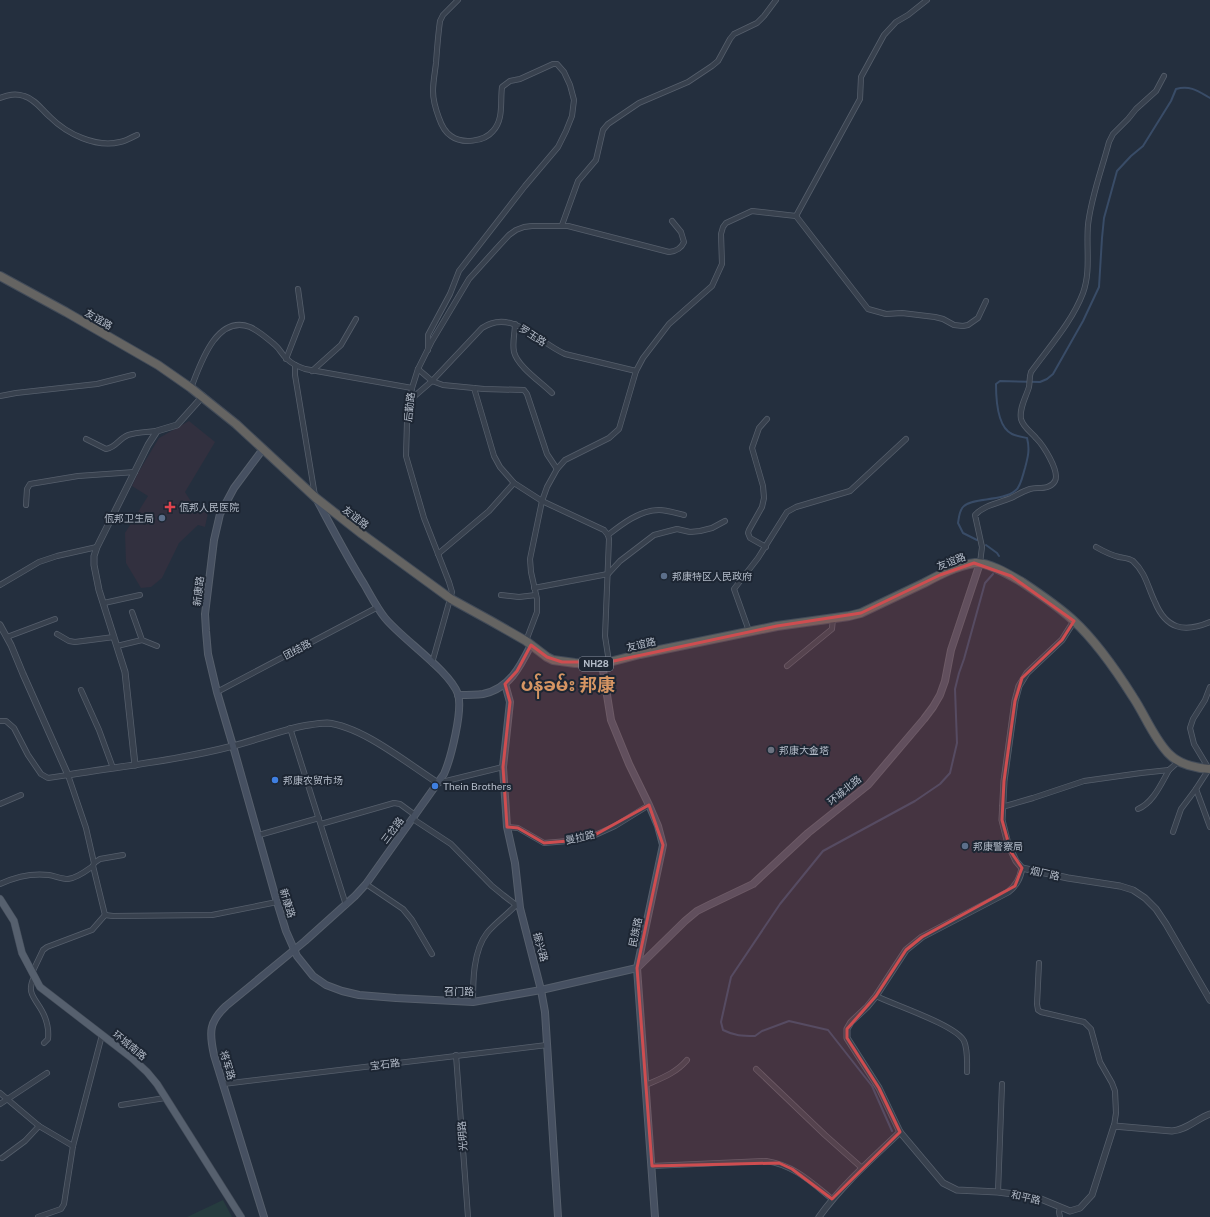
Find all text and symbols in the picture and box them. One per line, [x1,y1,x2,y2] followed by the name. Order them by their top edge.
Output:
[83,306,115,332] street label: 友谊路
[517,322,549,348] street label: 罗玉路
[401,391,417,423] street label: 后勤路
[164,501,176,513] marker: 佤邦人民医院
[179,501,239,513] place label: 佤邦人民医院
[340,503,372,531] street label: 友谊路
[104,512,154,524] place label: 佤邦卫生局
[157,513,167,523] marker: 佤邦卫生局
[935,550,967,572] street label: 友谊路
[672,570,752,582] place label: 邦康特区人民政府
[659,571,669,581] marker: 邦康特区人民政府
[190,575,206,607] street label: 新康路
[625,635,657,653] street label: 友谊路
[281,637,313,661] street label: 团结路
[579,657,613,671] road number: NH28
[521,673,615,699] district label: ပန်ခမ်း 邦康
[779,744,829,756] place label: 邦康大金塔
[766,745,776,755] marker: 邦康大金塔
[825,773,863,807] street label: 环城北路
[283,774,343,786] place label: 邦康农贸市场
[270,775,280,785] marker: 邦康农贸市场
[443,780,511,792] place label: Thein Brothers
[430,781,440,791] marker: Thein Brothers
[378,814,406,846] street label: 三岔路
[564,828,596,846] street label: 曼拉路
[973,840,1023,852] place label: 邦康警察局
[960,841,970,851] marker: 邦康警察局
[1029,864,1061,882] street label: 烟厂路
[278,887,298,919] street label: 新康路
[626,916,644,948] street label: 民族路
[531,931,551,963] street label: 振兴路
[444,985,474,997] street label: 召门路
[111,1028,149,1062] street label: 环城南路
[218,1049,238,1081] street label: 将军路
[369,1056,401,1072] street label: 宝石路
[455,1121,469,1151] street label: 光明路
[1010,1188,1042,1206] street label: 和平路

